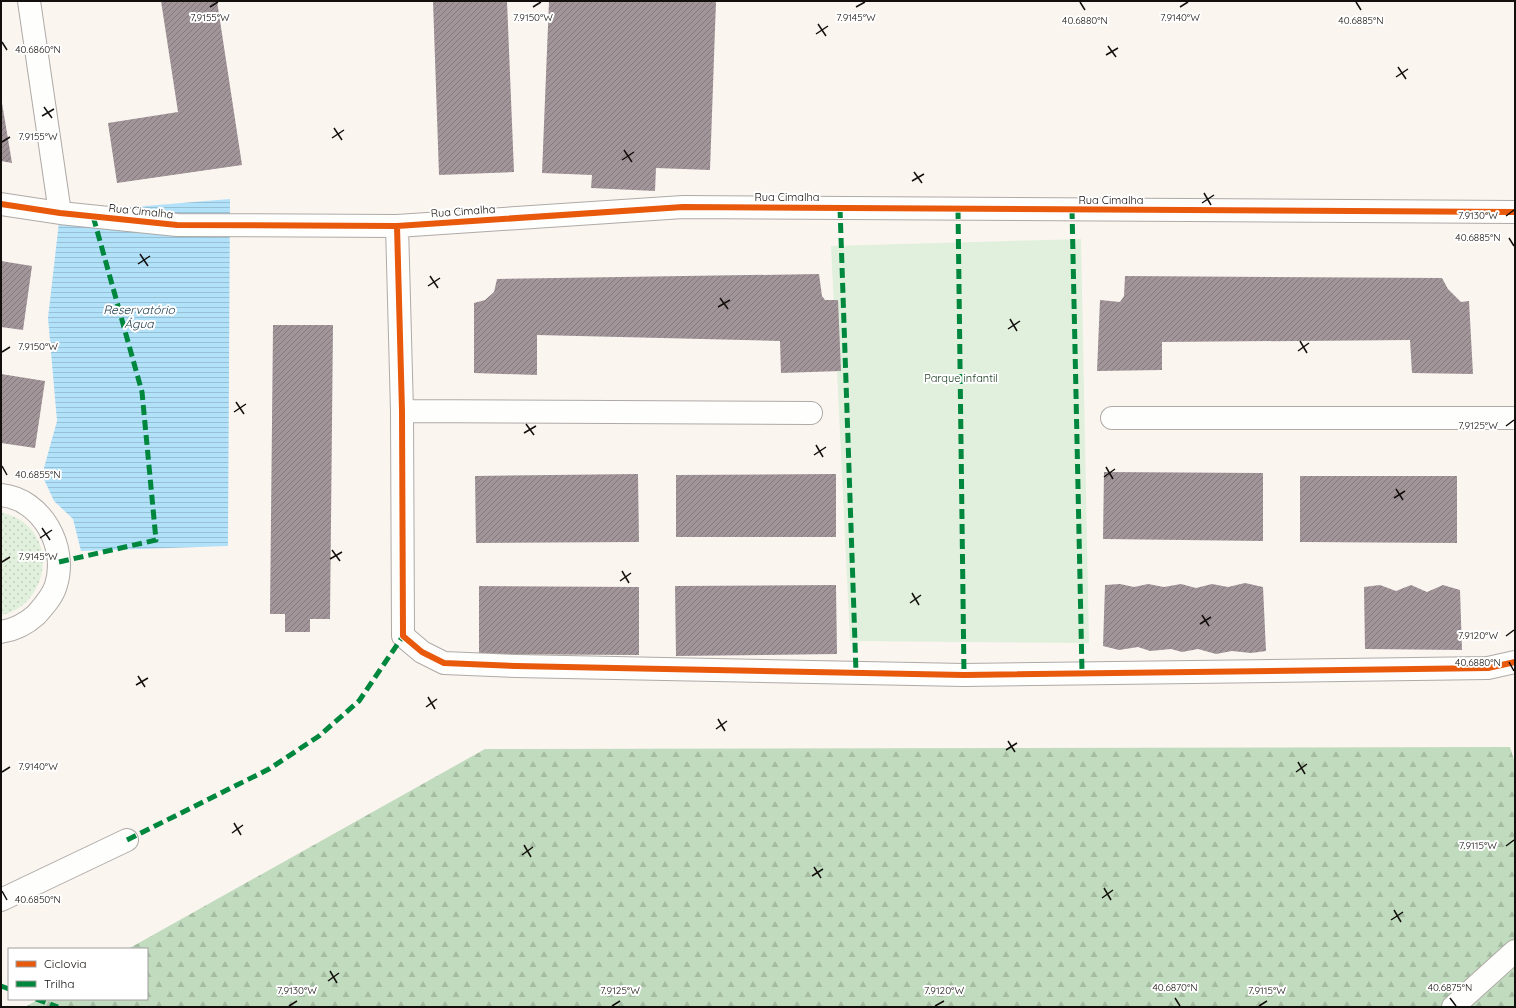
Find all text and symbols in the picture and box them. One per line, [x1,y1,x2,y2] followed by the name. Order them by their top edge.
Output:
[190,11,230,24] text: 7.9155°W
[513,11,553,24] text: 7.9150°W
[836,11,876,24] text: 7.9145°W
[1160,11,1200,24] text: 7.9140°W
[1062,14,1108,27] text: 40.6880°N
[1338,14,1384,27] text: 40.6885°N
[15,43,61,56] text: 40.6860°N
[18,130,58,143] text: 7.9155°W
[755,190,819,204] street label: Rua Cimalha
[1079,193,1143,207] street label: Rua Cimalha
[108,201,174,221] street label: Rua Cimalha
[430,202,496,220] street label: Rua Cimalha
[1458,209,1498,222] text: 7.9130°W
[1455,231,1501,244] text: 40.6885°N
[103,302,176,331] water label: Reservatório Água
[18,340,58,353] text: 7.9150°W
[924,371,998,385] park label: Parque infantil
[1458,419,1498,432] text: 7.9125°W
[15,468,61,481] text: 40.6855°N
[18,550,58,563] text: 7.9145°W
[1458,629,1498,642] text: 7.9120°W
[1455,656,1501,669] text: 40.6880°N
[18,760,58,773] text: 7.9140°W
[1459,839,1497,852] text: 7.9115°W
[15,893,61,906] text: 40.6850°N
[8,948,148,1000] legend
[44,956,87,971] text: Ciclovia
[44,976,75,991] text: Trilha
[1152,981,1198,994] text: 40.6870°N
[1428,981,1472,994] text: 40.6875°N
[277,984,317,997] text: 7.9130°W
[600,984,640,997] text: 7.9125°W
[924,984,964,997] text: 7.9120°W
[1248,984,1286,997] text: 7.9115°W

